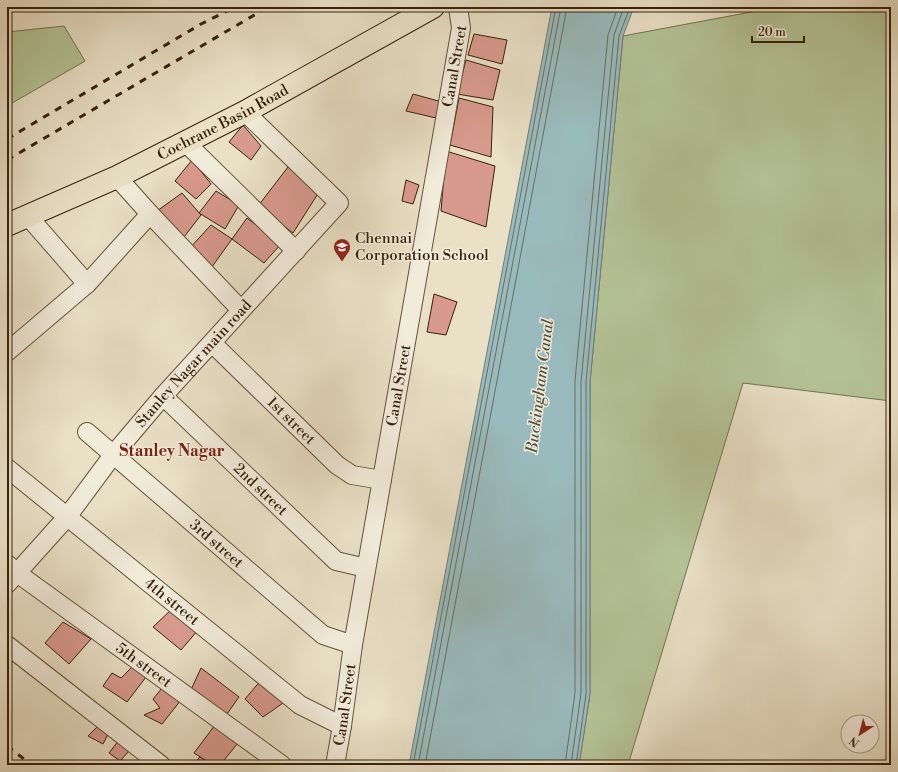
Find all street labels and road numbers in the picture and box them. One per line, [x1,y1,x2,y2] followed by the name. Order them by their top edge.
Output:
[438,23,471,109] street label: Canal Street
[154,80,292,165] street label: Cochrane Basin Road
[132,296,256,432] street label: Stanley Nagar main road
[382,342,416,428] street label: Canal Street
[263,393,320,449] street label: 1st street
[229,459,292,520] street label: 2nd street
[185,515,248,573] street label: 3rd street
[140,574,203,630] street label: 4th street
[112,639,176,692] street label: 5th street
[330,662,360,747] street label: Canal Street

